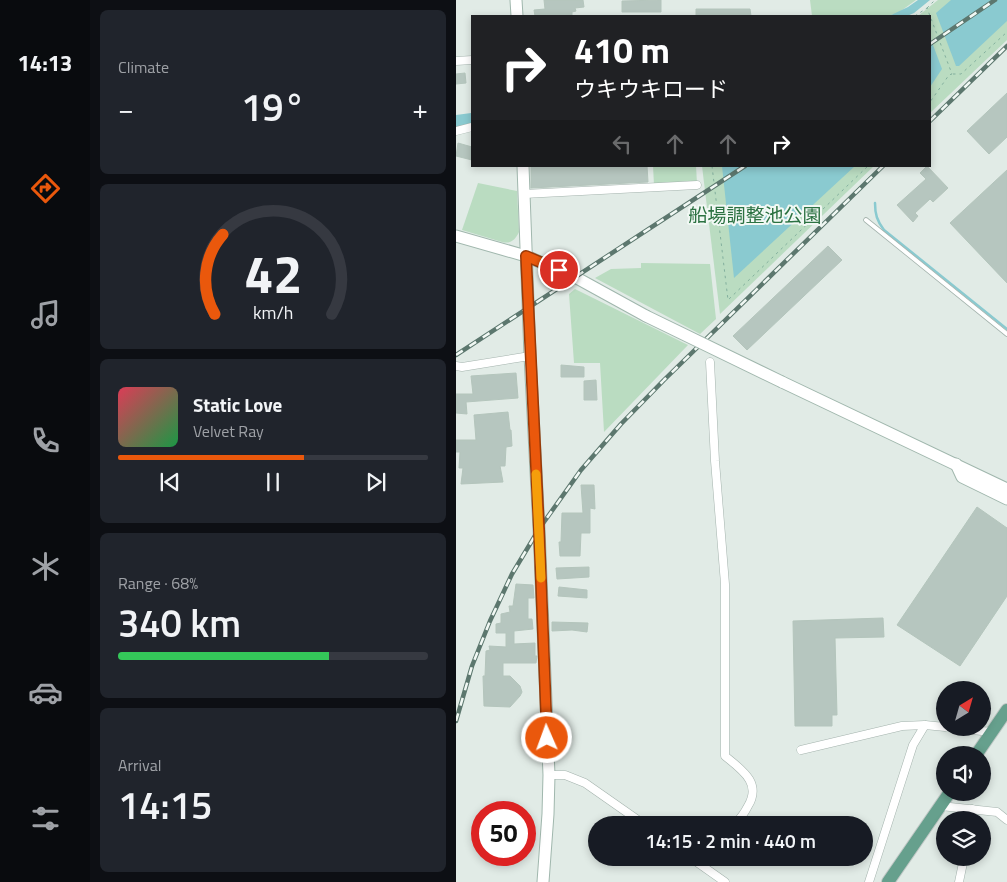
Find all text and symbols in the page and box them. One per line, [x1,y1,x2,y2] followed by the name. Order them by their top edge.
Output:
[574,23,670,77] text: 410 m
[491,35,556,100] icon: right
[18,46,72,80] text: 14:13
[118,55,169,79] text: Climate
[574,72,728,106] text: ウキウキロード
[241,78,305,136] text: 19°
[118,87,134,130] text: −
[412,87,428,130] text: +
[608,130,636,158] icon: left
[661,130,689,158] icon: ahead
[714,130,742,158] icon: ahead
[767,130,795,158] icon: right
[28,171,63,206] icon: directions
[688,200,822,229] park label: 船場調整池公園
[244,234,302,313] text: 42
[538,249,580,291] pin
[545,256,573,284] icon: arrive
[28,297,63,332] icon: music
[253,299,293,326] text: km/h
[193,390,282,419] text: Static Love
[193,419,264,443] text: Velvet Ray
[28,423,63,458] icon: phone
[156,468,184,496] icon: previous
[259,468,287,496] icon: pause
[362,468,390,496] icon: next
[28,549,63,584] icon: climate
[118,571,198,595] text: Range · 68%
[118,594,241,652] text: 340 km
[28,675,63,710] icon: car
[936,681,991,736] north arrow
[936,681,991,866] map controls
[520,711,572,763] position arrow
[936,746,991,801] button: sound
[118,753,161,777] text: Arrival
[118,776,212,834] text: 14:15
[28,801,63,836] icon: filters
[471,801,536,866] speed limit sign: 50
[936,811,991,866] button: layers
[645,826,816,855] text: 14:15 · 2 min · 440 m

